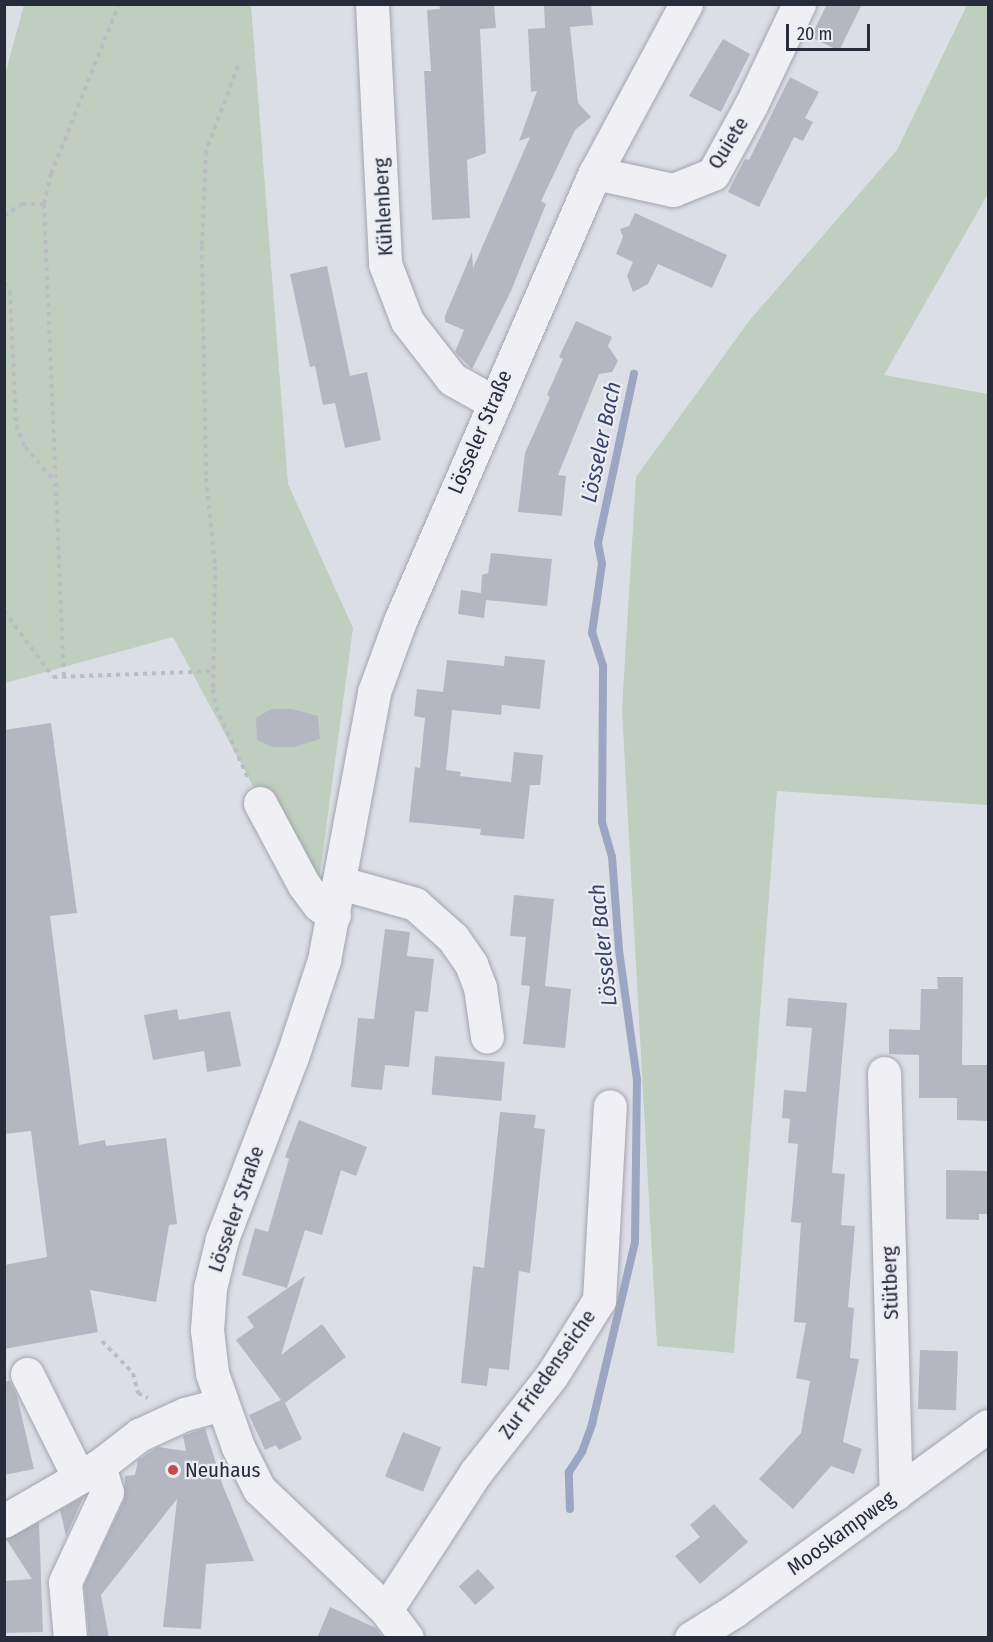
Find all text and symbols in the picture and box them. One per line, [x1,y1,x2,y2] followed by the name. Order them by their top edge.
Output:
[789,12,873,50] scale bar
[797,23,832,45] text: 20 m
[702,112,754,174] street label: Quiete
[368,157,398,257] street label: Kühlenberg
[443,366,517,498] street label: Lösseler Straße
[575,379,627,505] water label: Lösseler Bach
[583,883,623,1007] water label: Lösseler Bach
[203,1143,269,1275] street label: Lösseler Straße
[876,1246,904,1320] street label: Stütberg
[493,1305,601,1443] street label: Zur Friedenseiche
[185,1457,260,1483] place label: Neuhaus
[166,1463,180,1477] marker: Neuhaus
[782,1485,900,1581] street label: Mooskampweg

